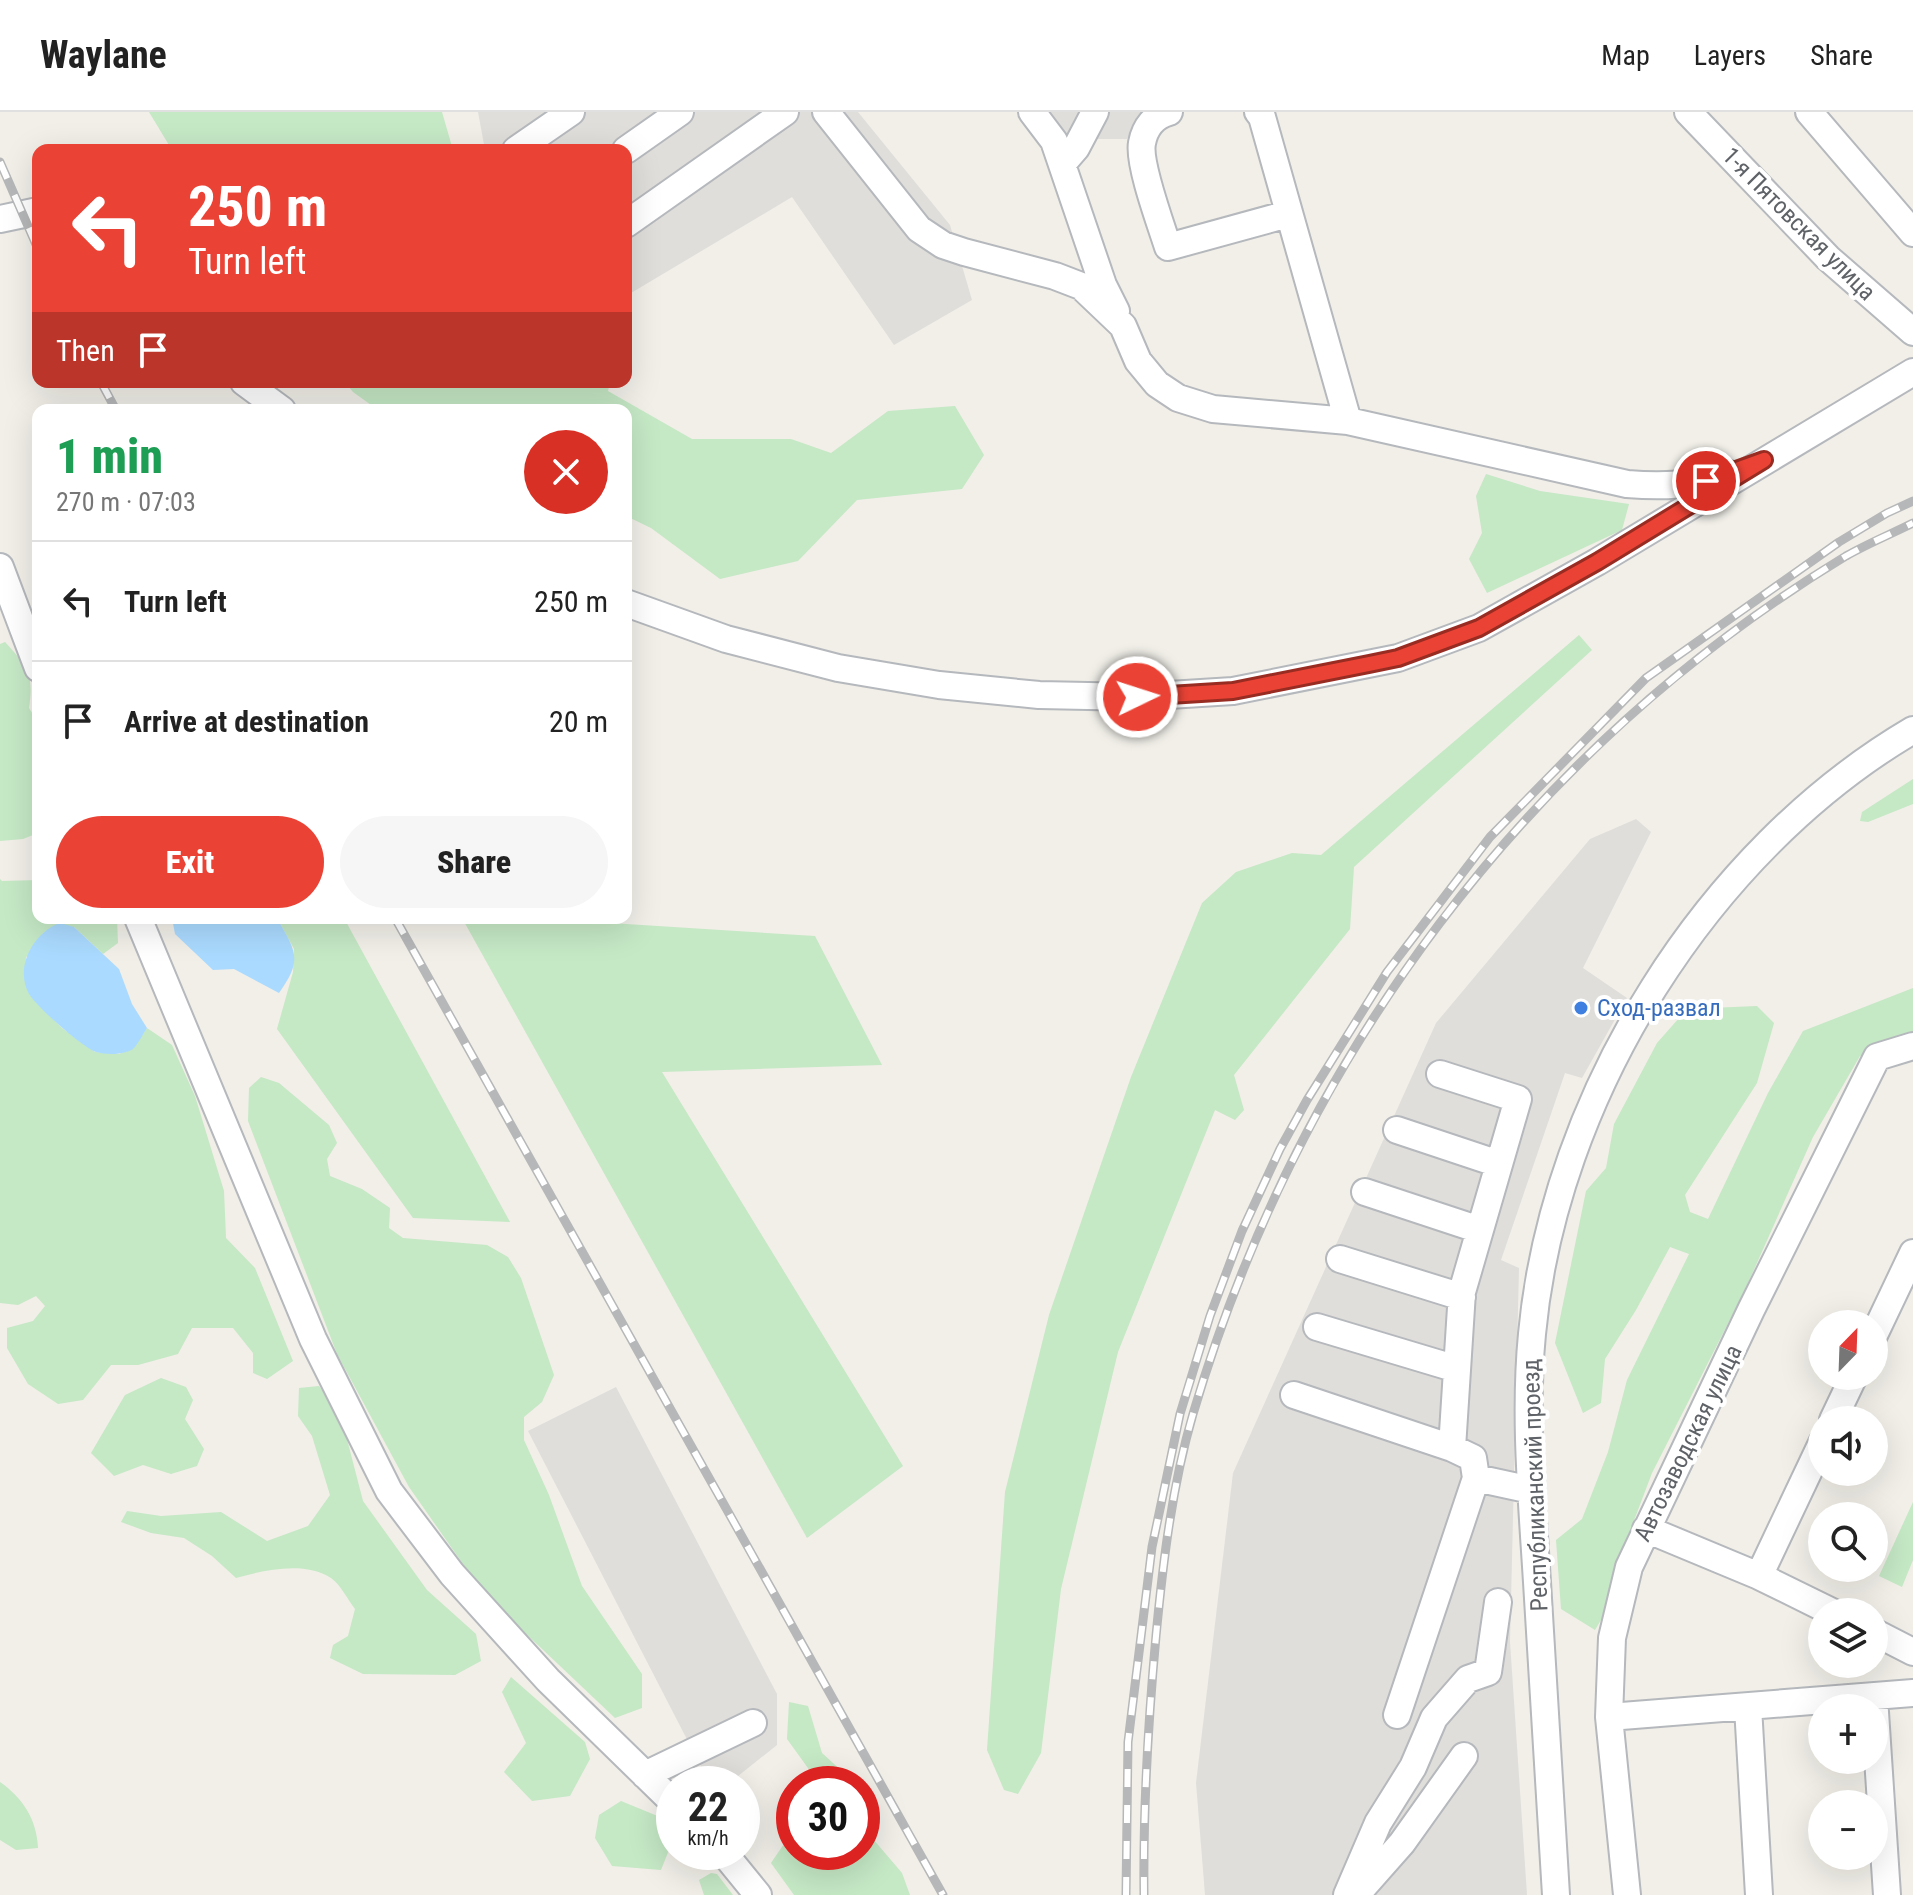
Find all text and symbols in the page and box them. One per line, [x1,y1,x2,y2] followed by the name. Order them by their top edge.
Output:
[40,33,167,77] text: Waylane
[1601,39,1650,72] text: Map
[1694,39,1766,72] text: Layers
[1810,39,1873,72] text: Share
[1717,142,1881,306] street label: 1-я Пятовская улица
[188,174,327,240] text: 250 m
[56,176,160,280] icon: left
[188,241,306,283] text: Turn left
[131,328,175,372] icon: arrive
[56,333,115,368] text: Then
[56,428,163,485] text: 1 min
[524,430,608,514] button: close
[1672,447,1740,515] pin
[1684,459,1728,503] icon: arrive
[56,487,196,517] text: 270 m · 07:03
[56,579,100,623] icon: left
[124,584,227,619] text: Turn left
[534,584,608,619] text: 250 m
[1095,655,1179,739] position arrow
[56,699,100,743] icon: arrive
[124,704,369,739] text: Arrive at destination
[549,704,608,739] text: 20 m
[56,816,324,908] button: Exit
[340,816,608,908] button: Share
[1597,994,1721,1022] place label: Сход-развал
[1572,999,1590,1017] marker: Сход-развал
[1808,1310,1888,1390] north arrow
[1808,1310,1888,1870] map controls
[1628,1340,1748,1546] street label: Автозаводская улица
[1517,1358,1553,1612] street label: Республиканский проезд
[1808,1406,1888,1486] button: sound
[1808,1502,1888,1582] button: search
[1808,1598,1888,1678] button: layers
[1808,1694,1888,1774] button: +
[776,1766,880,1870] speed limit sign: 30
[688,1784,728,1831] text: 22
[1808,1790,1888,1870] button: −
[687,1826,729,1850] text: km/h

